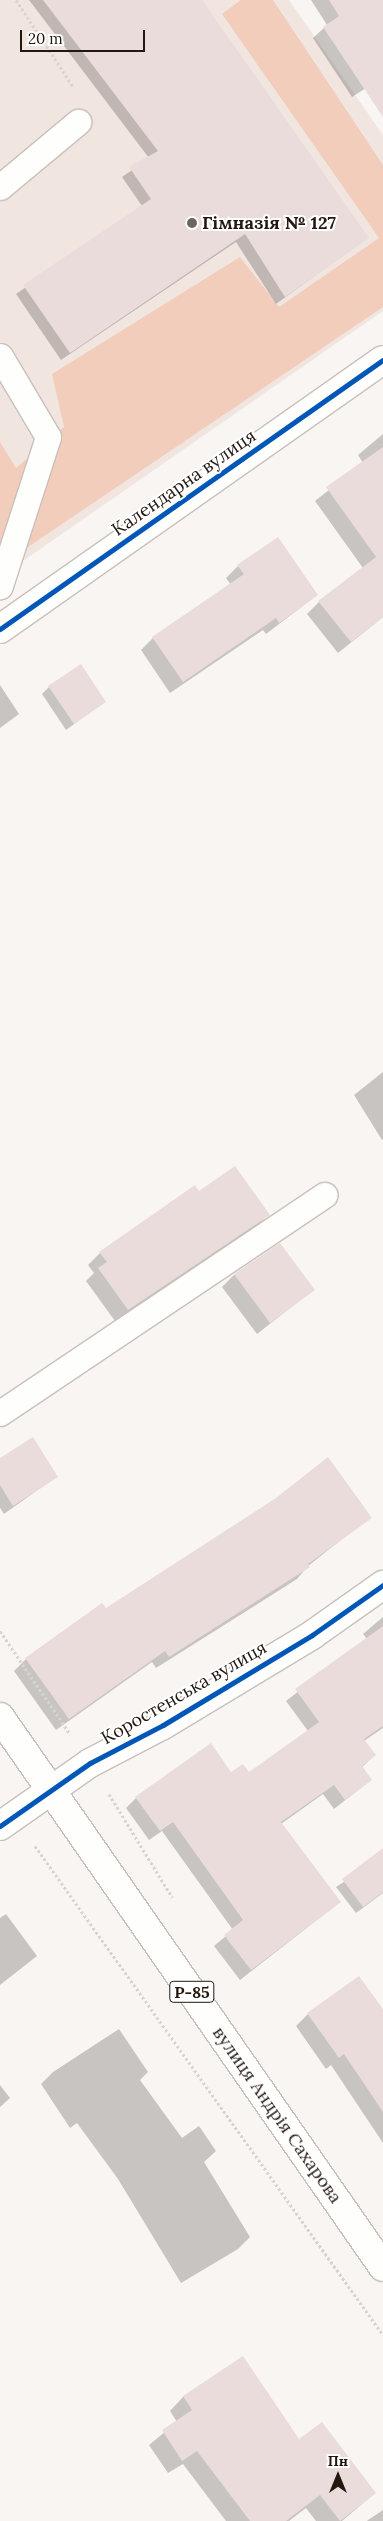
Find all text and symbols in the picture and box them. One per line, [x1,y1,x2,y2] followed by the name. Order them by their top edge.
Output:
[22,20,148,52] scale bar
[28,29,63,48] text: 20 m
[202,212,336,234] place label: Гімназія № 127
[186,217,198,229] marker: Гімназія № 127
[108,425,260,541] street label: Календарна вулиця
[97,1637,271,1749] street label: Коростенська вулиця
[168,1978,216,2005] road number: Р-85
[208,2023,346,2207] street label: вулиця Андрія Сахарова
[313,2451,363,2501] north arrow
[328,2452,348,2470] text: Пн

